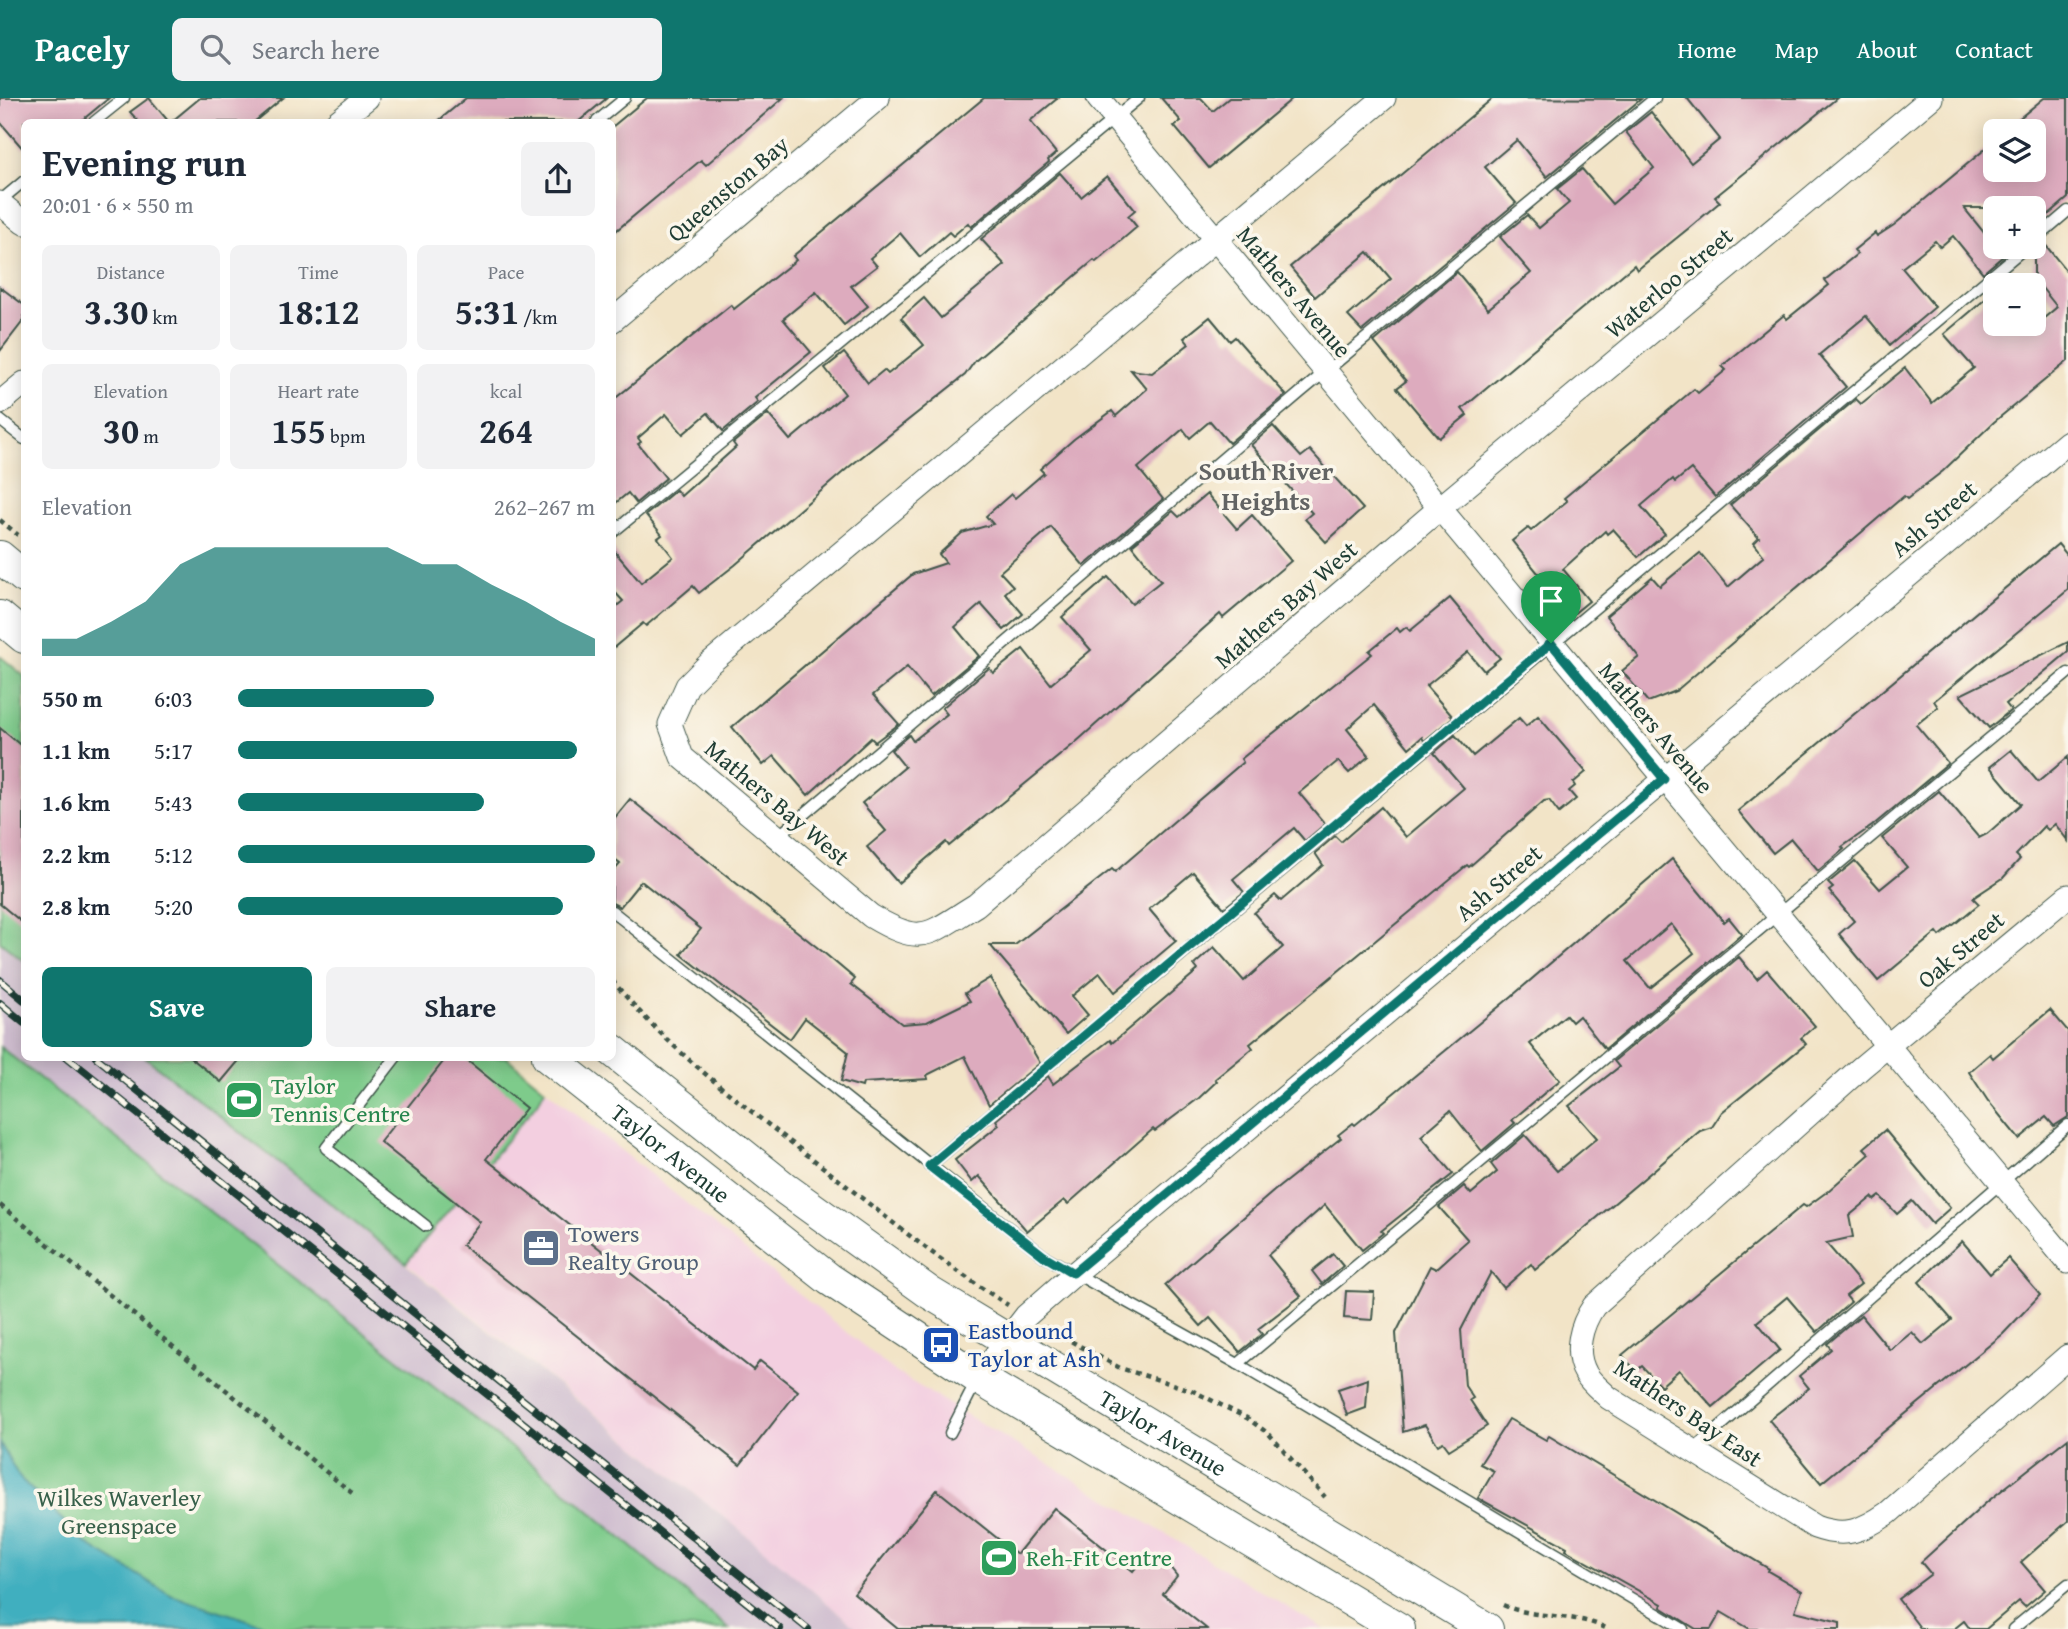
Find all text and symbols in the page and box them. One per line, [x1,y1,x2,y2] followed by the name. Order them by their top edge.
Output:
[172,18,662,81] search box
[35,25,130,73] text: Pacely
[196,30,234,68] icon: search
[252,30,380,69] text: Search here
[1678,32,1737,67] text: Home
[1775,32,1819,67] text: Map
[1857,32,1917,67] text: About
[1955,32,2033,67] text: Contact
[1983,119,2046,336] map controls
[1983,119,2046,182] button: layers
[659,127,796,250] street label: Queenston Bay
[42,134,246,190] text: Evening run
[521,142,595,216] button: share
[42,188,194,221] text: 20:01 · 6 × 550 m
[1983,196,2046,259] button: +
[1229,218,1360,365] street label: Mathers Avenue
[1597,218,1741,347] street label: Waterloo Street
[97,258,165,286] text: Distance
[298,258,339,286] text: Time
[488,258,524,286] text: Pace
[1983,273,2046,336] button: −
[84,286,148,337] text: 3.30
[277,286,360,337] text: 18:12
[455,286,519,337] text: 5:31
[148,303,178,331] text: km
[519,303,557,331] text: /km
[94,377,168,405] text: Elevation
[278,377,359,405] text: Heart rate
[490,377,522,405] text: kcal
[103,405,139,456] text: 30
[271,405,326,456] text: 155
[479,405,533,456] text: 264
[139,422,159,450] text: m
[326,422,366,450] text: bpm
[1199,451,1334,520] district label: South River Heights
[1883,472,1985,565] street label: Ash Street
[42,490,132,523] text: Elevation
[494,490,595,523] text: 262–267 m
[1206,532,1365,677] street label: Mathers Bay West
[1521,571,1581,643] pin
[1532,582,1570,620] icon: arrive
[1591,654,1722,801] street label: Mathers Avenue
[42,682,103,715] text: 550 m
[154,682,193,715] text: 6:03
[697,731,858,874] street label: Mathers Bay West
[42,734,110,767] text: 1.1 km
[154,734,193,767] text: 5:17
[42,786,110,819] text: 1.6 km
[154,786,193,819] text: 5:43
[1448,836,1550,929] street label: Ash Street
[42,838,110,871] text: 2.2 km
[154,838,193,871] text: 5:12
[42,890,110,923] text: 2.8 km
[154,890,193,923] text: 5:20
[1910,902,2012,996] street label: Oak Street
[42,967,312,1047] button: Save
[326,967,595,1047] button: Share
[271,1068,410,1131] place label: Taylor Tennis Centre
[223,1079,265,1121] sports icon: Taylor Tennis Centre
[603,1095,738,1212] street label: Taylor Avenue
[568,1216,699,1279] place label: Towers Realty Group
[520,1227,562,1269] office icon: Towers Realty Group
[968,1313,1101,1376] place label: Eastbound Taylor at Ash
[920,1324,962,1366] bus stop icon: Eastbound Taylor at Ash
[1607,1350,1770,1476] street label: Mathers Bay East
[1092,1381,1233,1485] street label: Taylor Avenue
[37,1480,201,1543] park label: Wilkes Waverley Greenspace
[978,1537,1020,1579] sports icon: Reh-Fit Centre
[1026,1540,1172,1575] place label: Reh-Fit Centre

